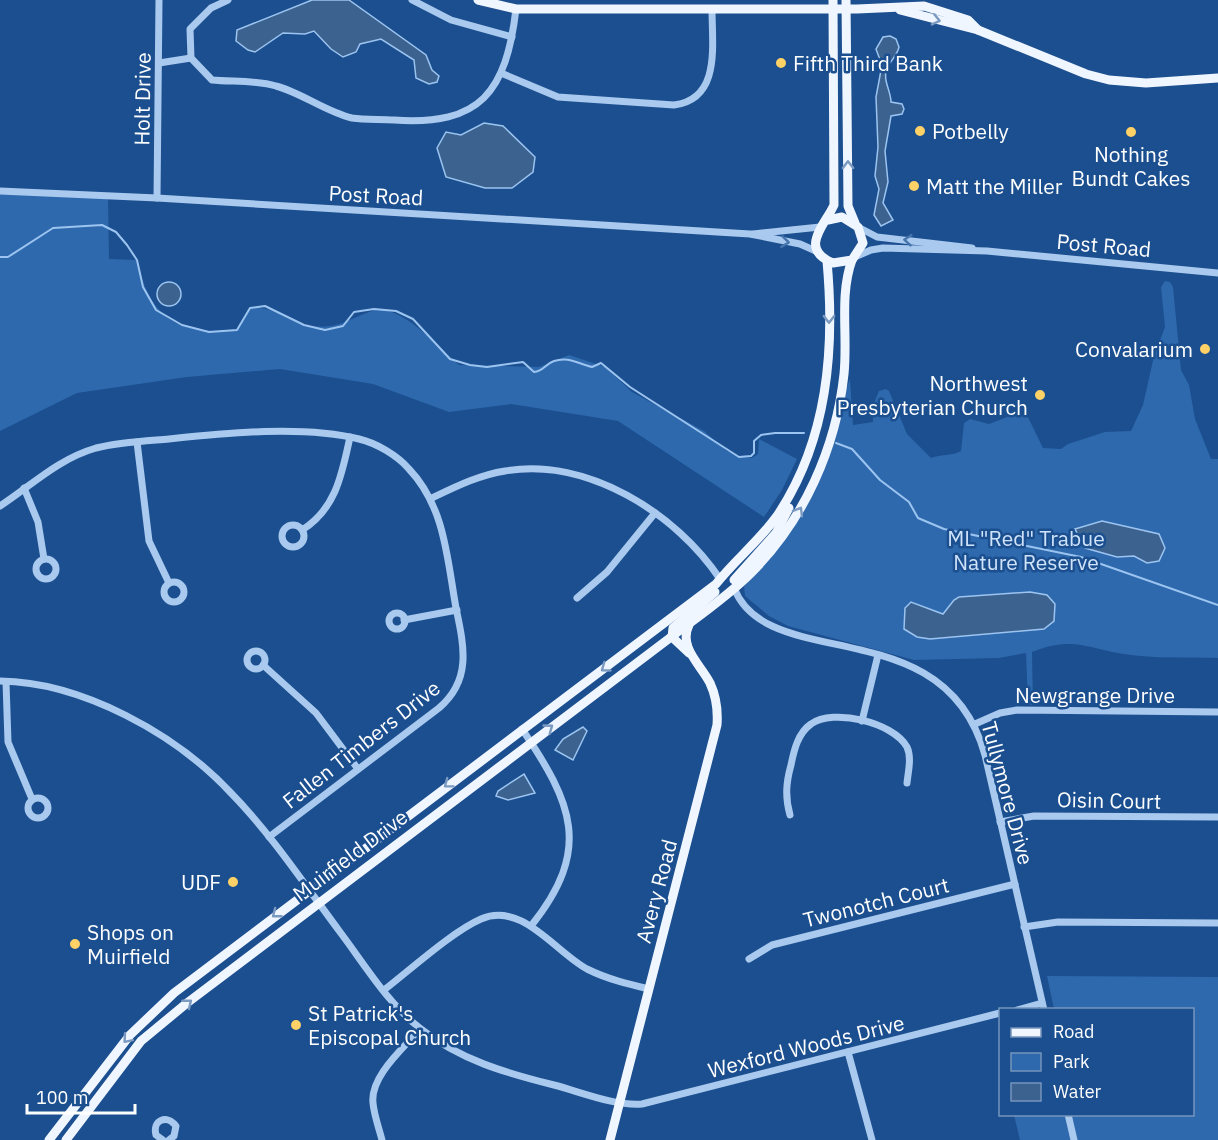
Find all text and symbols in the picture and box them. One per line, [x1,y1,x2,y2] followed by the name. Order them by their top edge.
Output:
[931,13,941,26] one-way arrow
[793,49,943,77] place label: Fifth Third Bank
[127,52,157,146] street label: Holt Drive
[774,56,788,70] marker: Fifth Third Bank
[932,117,1009,145] place label: Potbelly
[913,124,927,138] marker: Potbelly
[1124,125,1138,139] marker: Nothing Bundt Cakes
[1072,140,1190,192] place label: Nothing Bundt Cakes
[842,161,854,170] one-way arrow
[926,172,1063,200] place label: Matt the Miller
[328,179,424,211] street label: Post Road
[907,179,921,193] marker: Matt the Miller
[1056,227,1152,263] street label: Post Road
[903,234,912,247] one-way arrow
[780,235,789,248] one-way arrow
[823,315,836,324] one-way arrow
[1075,335,1193,363] place label: Convalarium
[1198,342,1212,356] marker: Convalarium
[837,369,1028,421] place label: Northwest Presbyterian Church
[1033,388,1047,402] marker: Northwest Presbyterian Church
[791,507,803,517] one-way arrow
[947,524,1105,576] park label: ML "Red" Trabue Nature Reserve
[600,661,611,672] one-way arrow
[276,674,446,814] street label: Fallen Timbers Drive
[1015,681,1175,709] street label: Newgrange Drive
[975,718,1041,868] street label: Tullymore Drive
[543,724,554,735] one-way arrow
[444,777,455,788] one-way arrow
[1057,785,1161,815] street label: Oisin Court
[287,803,413,907] street label: Muirfield Drive
[629,836,683,946] street label: Avery Road
[181,868,221,896] place label: UDF
[800,870,952,934] street label: Twonotch Court
[226,875,240,889] marker: UDF
[272,907,283,918] one-way arrow
[87,918,174,970] place label: Shops on Muirfield
[68,937,82,951] marker: Shops on Muirfield
[181,999,192,1010] one-way arrow
[308,999,471,1051] place label: St Patrick's Episcopal Church
[705,1008,907,1084] street label: Wexford Woods Drive
[999,1008,1194,1116] legend
[289,1018,303,1032] marker: St Patrick's Episcopal Church
[1053,1020,1094,1043] text: Road
[123,1032,134,1043] one-way arrow
[1053,1050,1090,1073] text: Park
[27,1077,135,1115] scale bar
[1053,1080,1102,1103] text: Water
[36,1086,88,1109] text: 100 m

